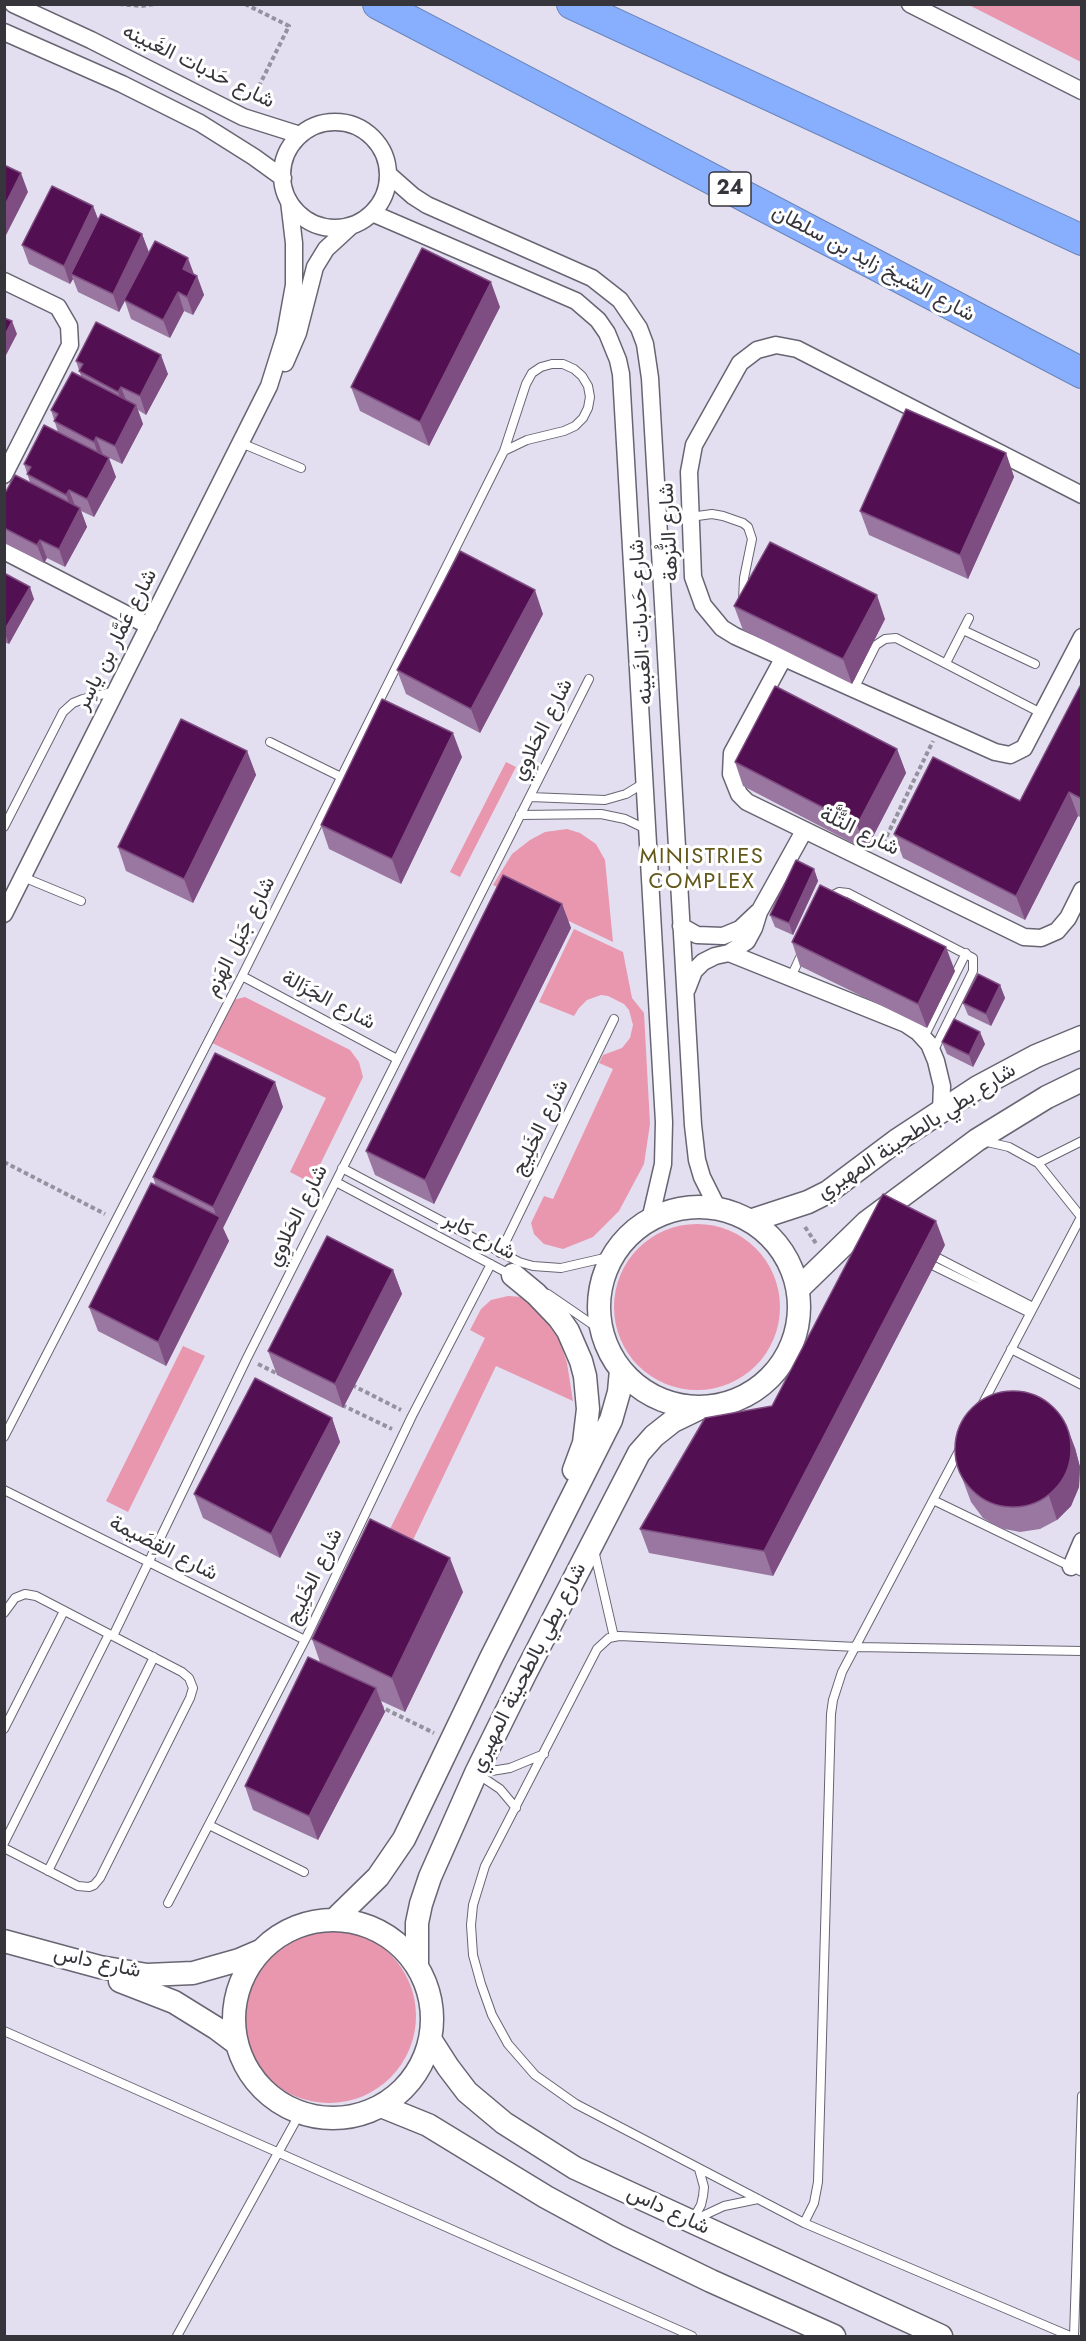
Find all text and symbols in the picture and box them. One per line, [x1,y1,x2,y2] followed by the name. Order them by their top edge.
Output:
[118,19,278,115] street label: شارع حَدبات الغَبينه
[709,172,751,206] road number: 24
[767,200,979,328] street label: شارع الشيخ زايد بن سلطان
[655,482,685,582] street label: شارع النُّزهة
[625,538,659,706] street label: شارع حَدبات الغَبينه
[71,565,163,715] street label: شارع عَمَّار بن ياسِر
[507,675,579,785] street label: شارع الحَلاوِي
[815,802,903,862] street label: شارع التَّلَّة
[640,845,764,896] district label: MINISTRIES COMPLEX
[200,873,282,1001] street label: شارع جَبَل الهَزم
[277,966,379,1036] street label: شارع الجَزَالة
[813,1058,1021,1206] street label: شارع بطي بالطحينة المهيري
[507,1076,575,1180] street label: شارع الخَلِيج
[262,1161,334,1271] street label: شارع الحَلاوِي
[439,1208,519,1266] street label: شارع كابر
[104,1511,222,1587] street label: شارع القِصَيمة
[281,1525,349,1629] street label: شارع الخَلِيج
[465,1559,593,1777] street label: شارع بطي بالطحينة المهيري
[51,1941,143,1985] street label: شارع داس
[623,2181,713,2241] street label: شارع داس

